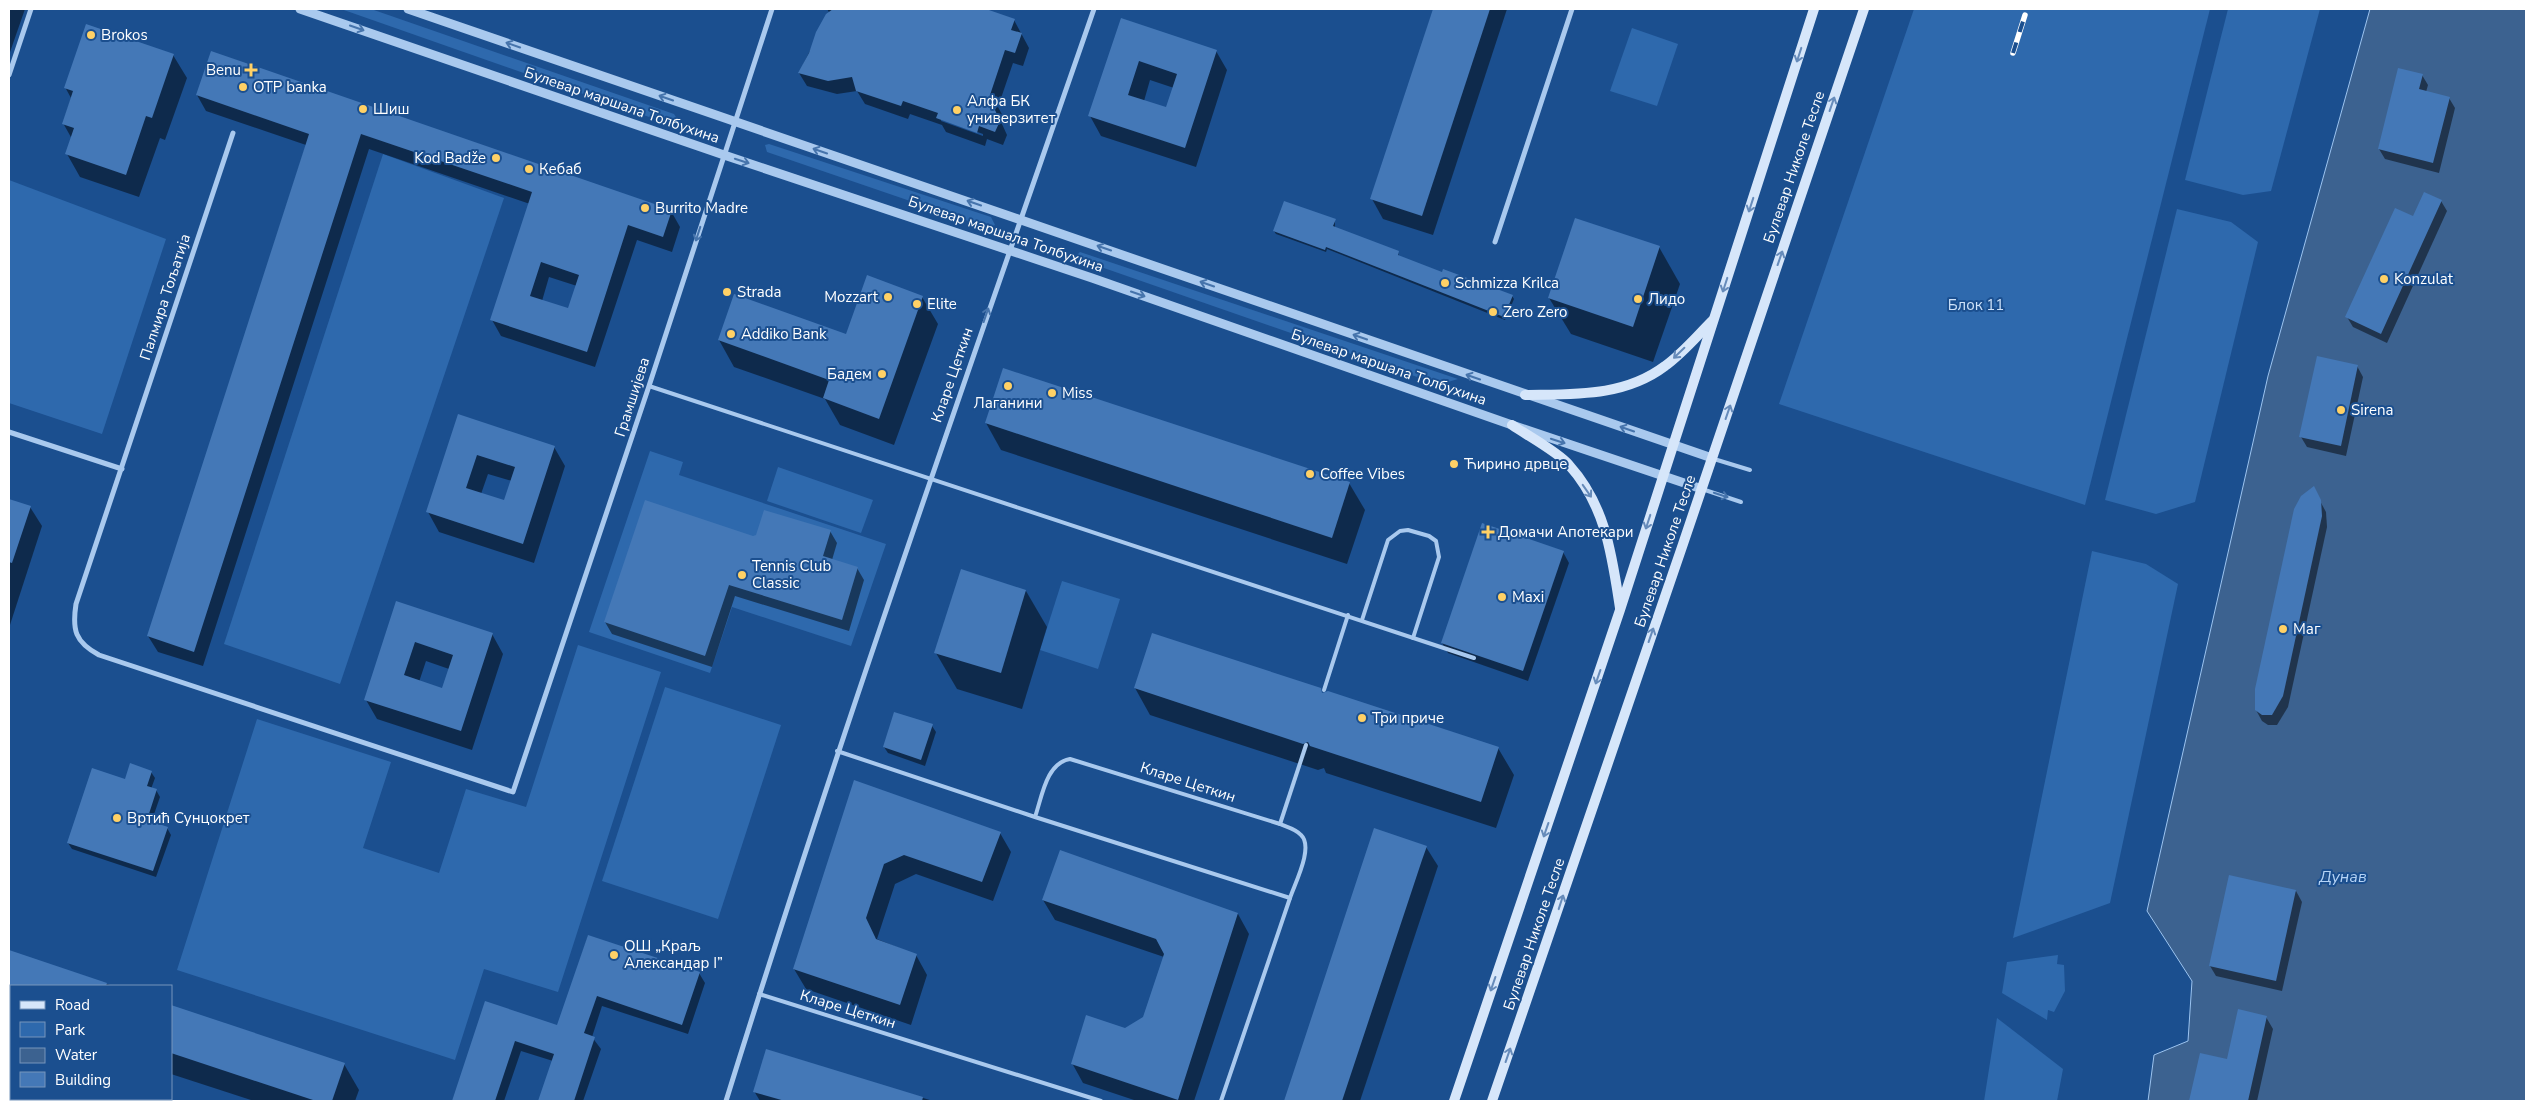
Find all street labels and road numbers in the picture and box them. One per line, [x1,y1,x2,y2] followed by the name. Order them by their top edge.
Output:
[522,62,722,148] street label: Булевар маршала Толбухина
[1759,88,1829,246] street label: Булевар Николе Тесле
[906,191,1106,277] street label: Булевар маршала Толбухина
[135,231,195,363] street label: Палмира Тољатија
[1289,324,1489,410] street label: Булевар маршала Толбухина
[926,325,978,425] street label: Кларе Цеткин
[610,355,654,439] street label: Грамшијева
[1630,472,1700,630] street label: Булевар Николе Тесле
[1138,757,1238,807] street label: Кларе Цеткин
[1499,855,1569,1013] street label: Булевар Николе Тесле
[798,985,898,1033] street label: Кларе Цеткин

